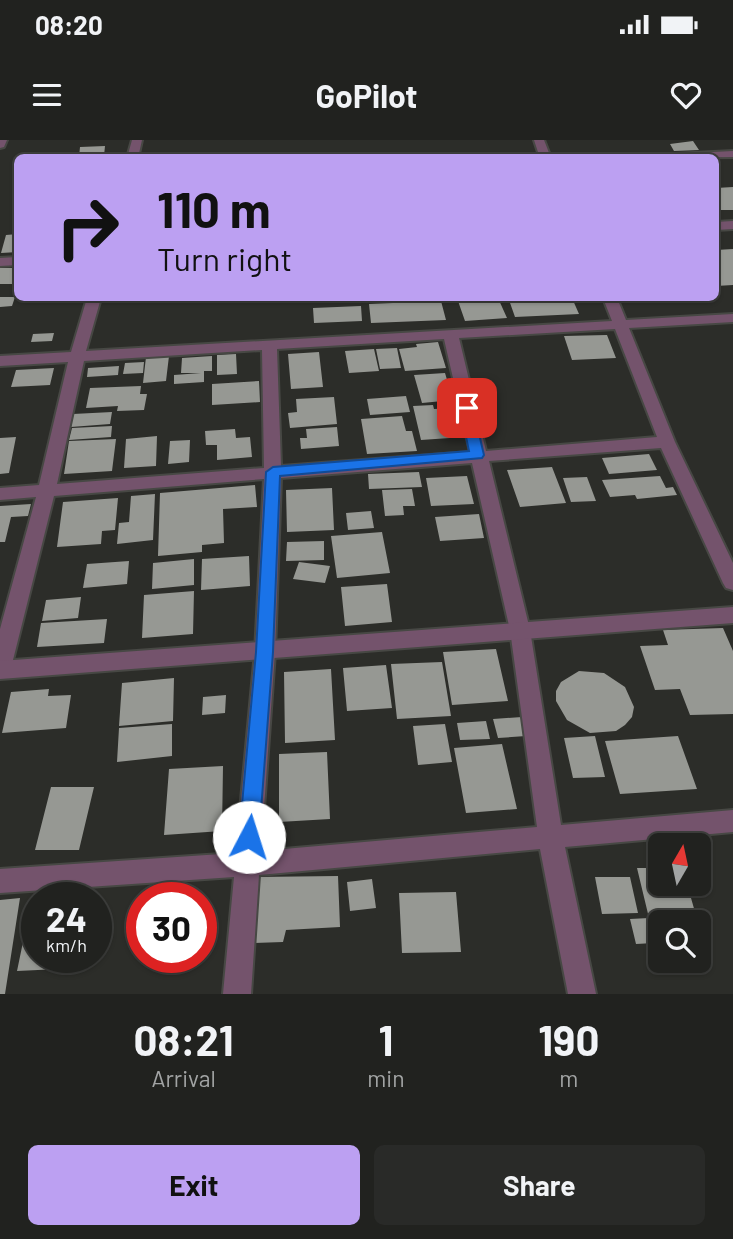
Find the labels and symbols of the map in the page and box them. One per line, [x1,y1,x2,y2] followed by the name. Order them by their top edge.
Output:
[437,378,497,438] pin
[212,800,286,874] position arrow
[648,833,710,896] north arrow
[126,882,217,973] speed limit sign: 30

